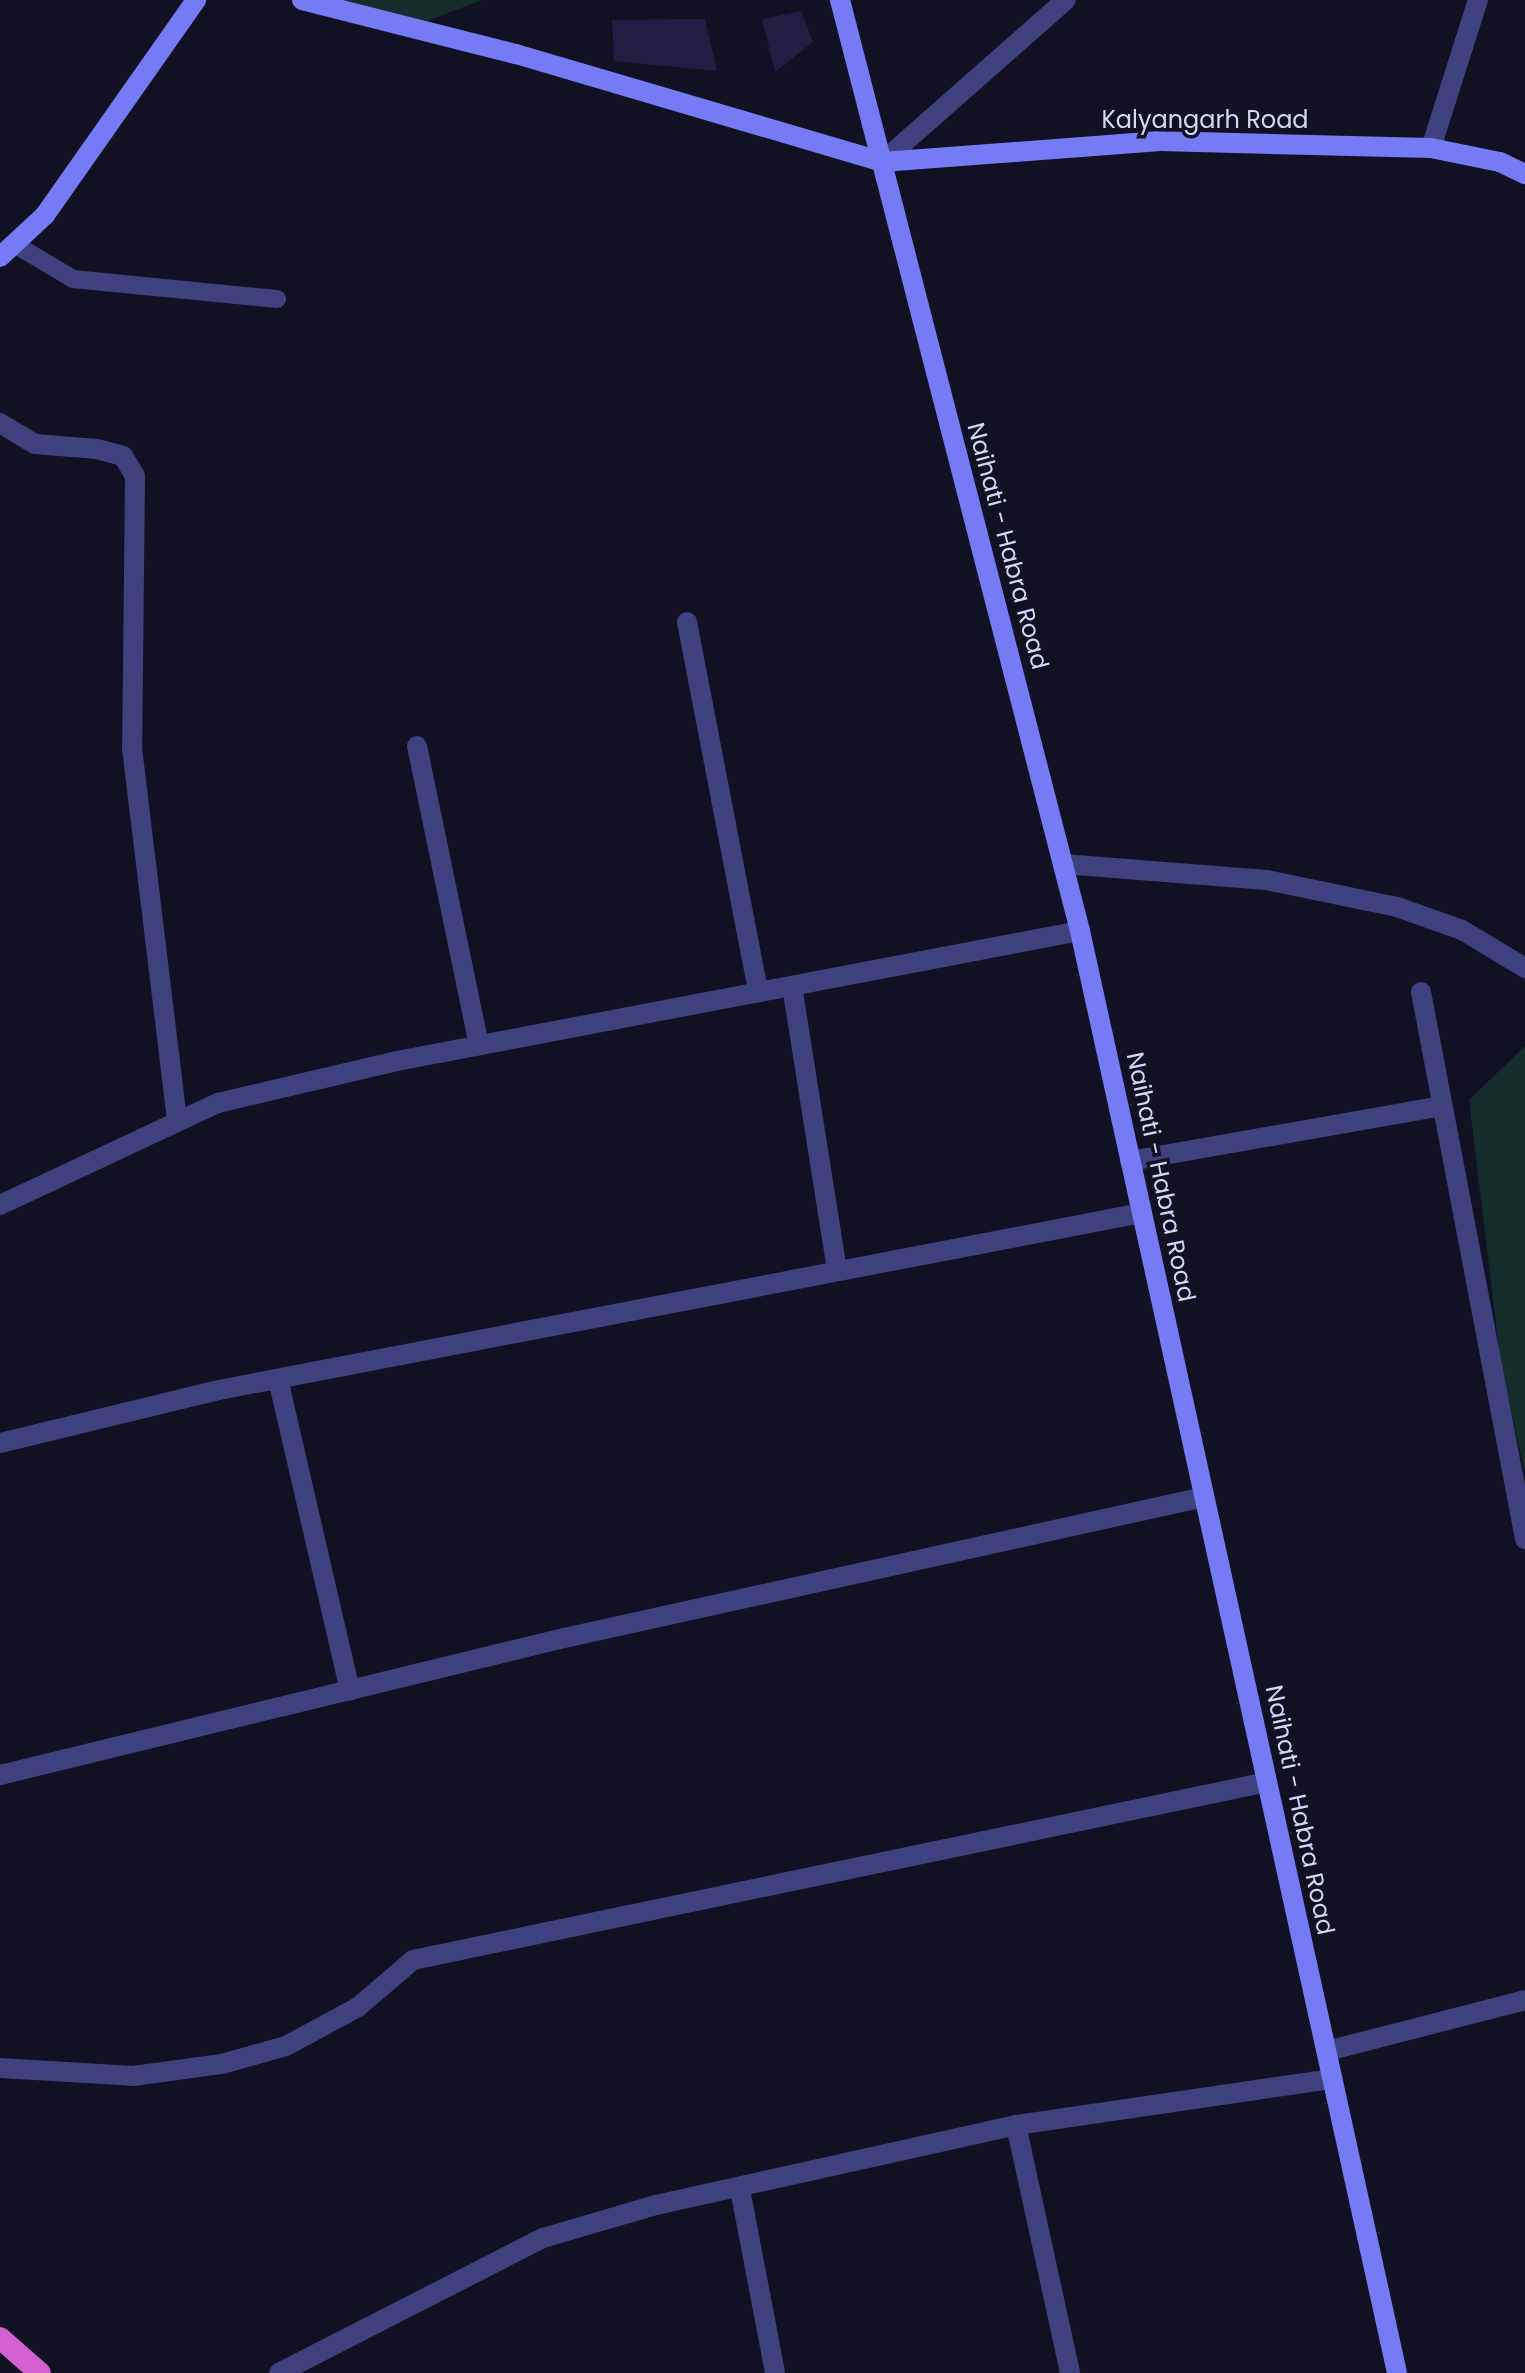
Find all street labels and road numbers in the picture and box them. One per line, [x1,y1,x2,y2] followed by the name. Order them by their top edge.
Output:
[1101,106,1309,134] street label: Kalyangarh Road
[961,419,1055,673] street label: Naihati - Habra Road
[1120,1050,1202,1304] street label: Naihati - Habra Road
[1259,1683,1341,1937] street label: Naihati - Habra Road

